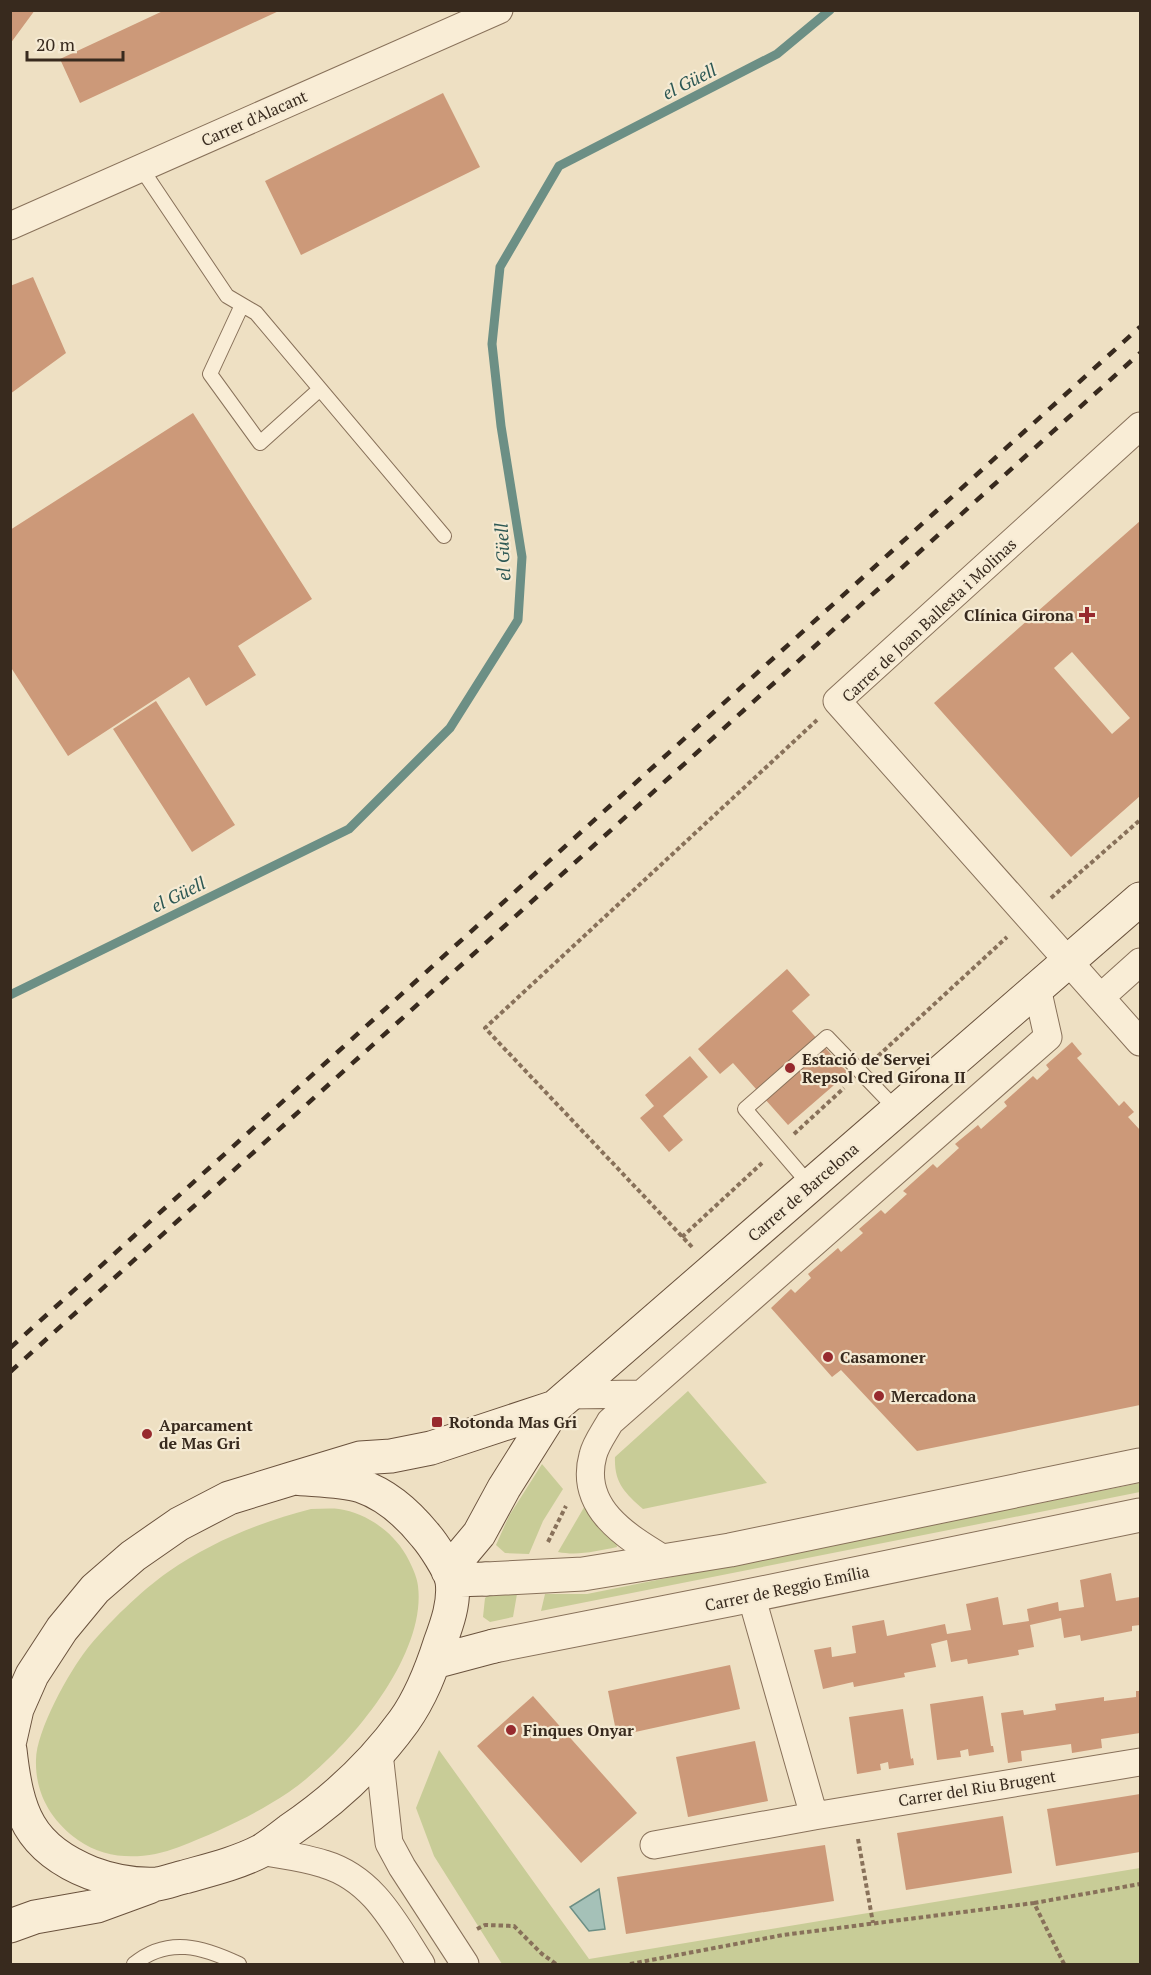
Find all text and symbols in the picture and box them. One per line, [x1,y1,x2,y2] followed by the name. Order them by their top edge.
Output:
[27,24,123,62] scale bar
[36,32,76,56] text: 20 m
[658,57,720,105] water label: el Güell
[197,85,311,151] street label: Carrer d'Alacant
[489,523,515,581] water label: el Güell
[837,533,1021,707] street label: Carrer de Joan Ballesta i Molinas
[964,604,1074,626] place label: Clínica Girona
[1078,606,1096,624] marker: Clínica Girona
[147,871,209,917] water label: el Güell
[802,1048,966,1088] place label: Estació de Servei Repsol Cred Girona II
[783,1061,797,1075] marker: Estació de Servei Repsol Cred Girona II
[743,1138,863,1246] street label: Carrer de Barcelona
[840,1346,926,1368] place label: Casamoner
[821,1350,835,1364] marker: Casamoner
[891,1385,976,1407] place label: Mercadona
[872,1389,886,1403] marker: Mercadona
[449,1411,577,1433] place label: Rotonda Mas Gri
[159,1414,254,1454] place label: Aparcament de Mas Gri
[430,1415,444,1429] marker: Rotonda Mas Gri
[140,1427,154,1441] marker: Aparcament de Mas Gri
[703,1560,871,1616] street label: Carrer de Reggio Emília
[523,1719,634,1741] place label: Finques Onyar
[504,1723,518,1737] marker: Finques Onyar
[896,1765,1058,1811] street label: Carrer del Riu Brugent

